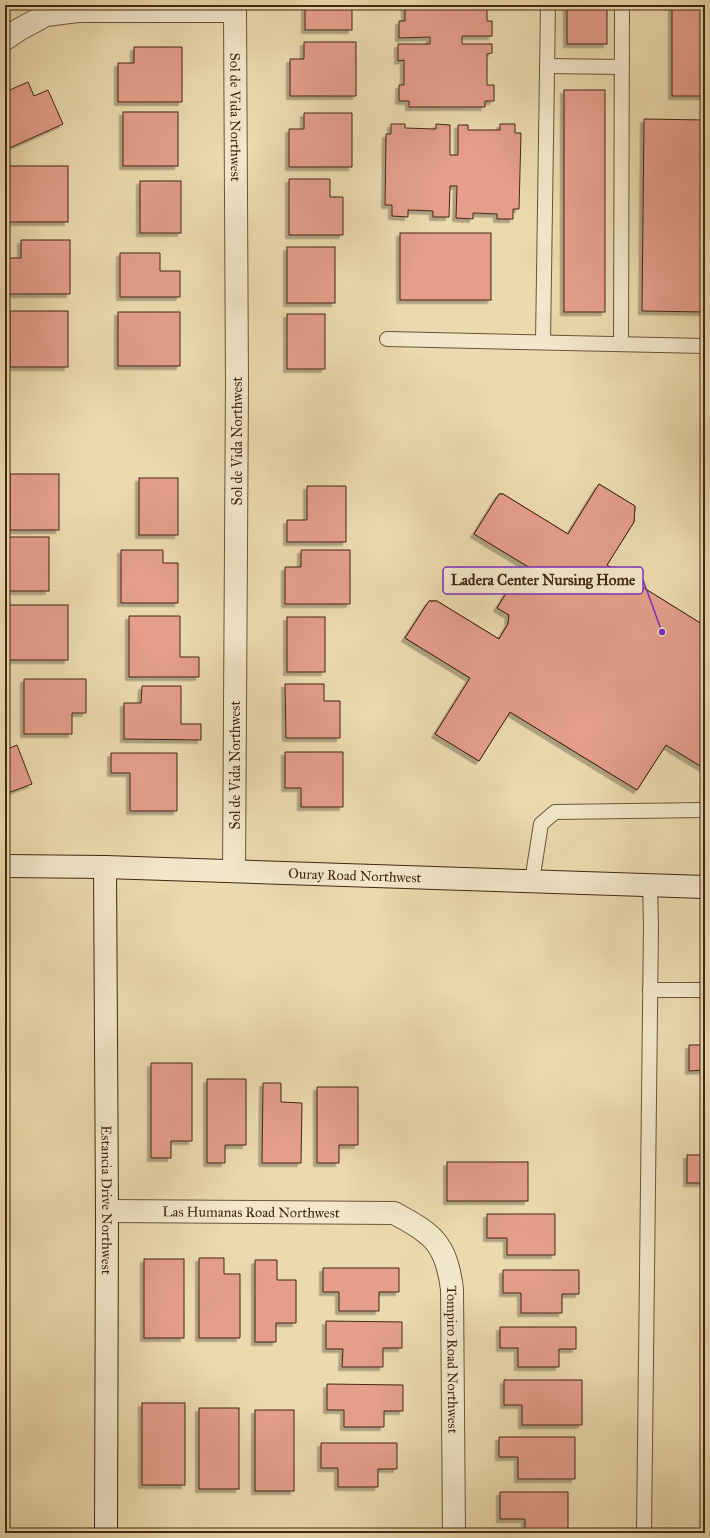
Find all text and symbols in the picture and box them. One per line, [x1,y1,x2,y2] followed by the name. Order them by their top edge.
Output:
[227,53,244,182] street label: Sol de Vida Northwest
[229,377,246,505] street label: Sol de Vida Northwest
[443,567,643,594] callout: Ladera Center Nursing Home
[451,571,636,590] text: Ladera Center Nursing Home
[227,701,244,829] street label: Sol de Vida Northwest
[288,865,422,886] street label: Ouray Road Northwest
[98,1125,116,1275] street label: Estancia Drive Northwest
[162,1203,340,1221] street label: Las Humanas Road Northwest
[443,1285,462,1434] street label: Tompiro Road Northwest

